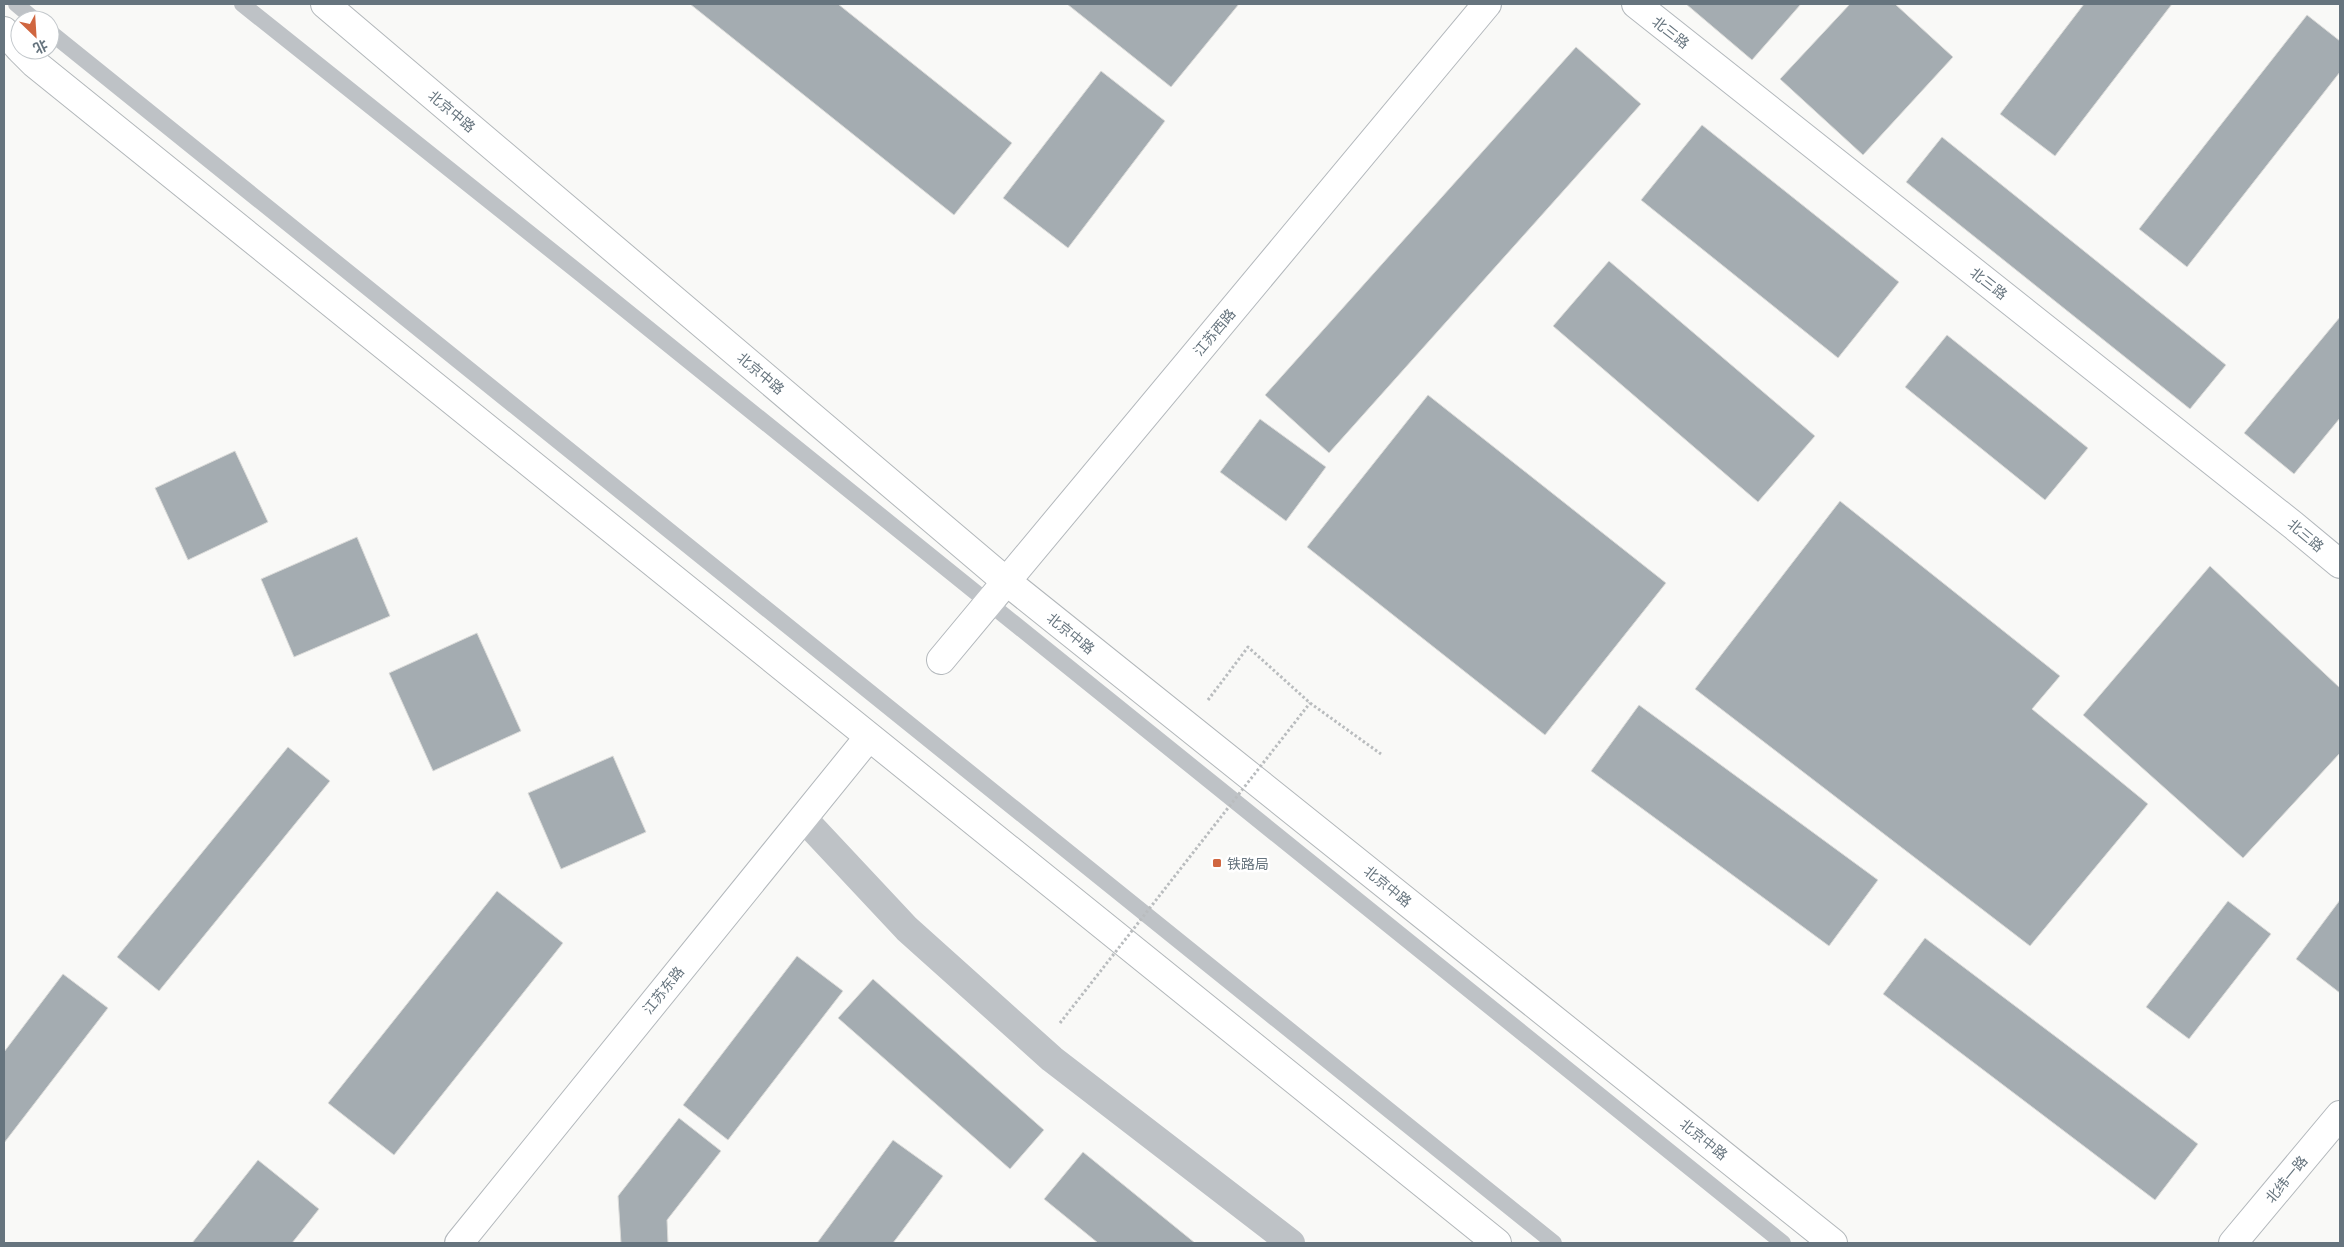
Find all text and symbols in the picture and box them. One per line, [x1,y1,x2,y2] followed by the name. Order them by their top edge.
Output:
[10,10,60,60] north arrow
[1649,12,1693,52] street label: 北三路
[31,37,51,58] text: 北
[425,86,479,136] street label: 北京中路
[1967,263,2011,303] street label: 北三路
[1189,305,1239,359] street label: 江苏西路
[734,348,788,398] street label: 北京中路
[2284,515,2328,555] street label: 北三路
[1044,609,1098,657] street label: 北京中路
[1227,855,1269,872] place label: 铁路局
[1211,857,1223,869] marker: 铁路局
[1361,862,1415,910] street label: 北京中路
[639,963,687,1017] street label: 江苏东路
[1677,1115,1731,1163] street label: 北京中路
[2261,1152,2311,1206] street label: 北纬一路

